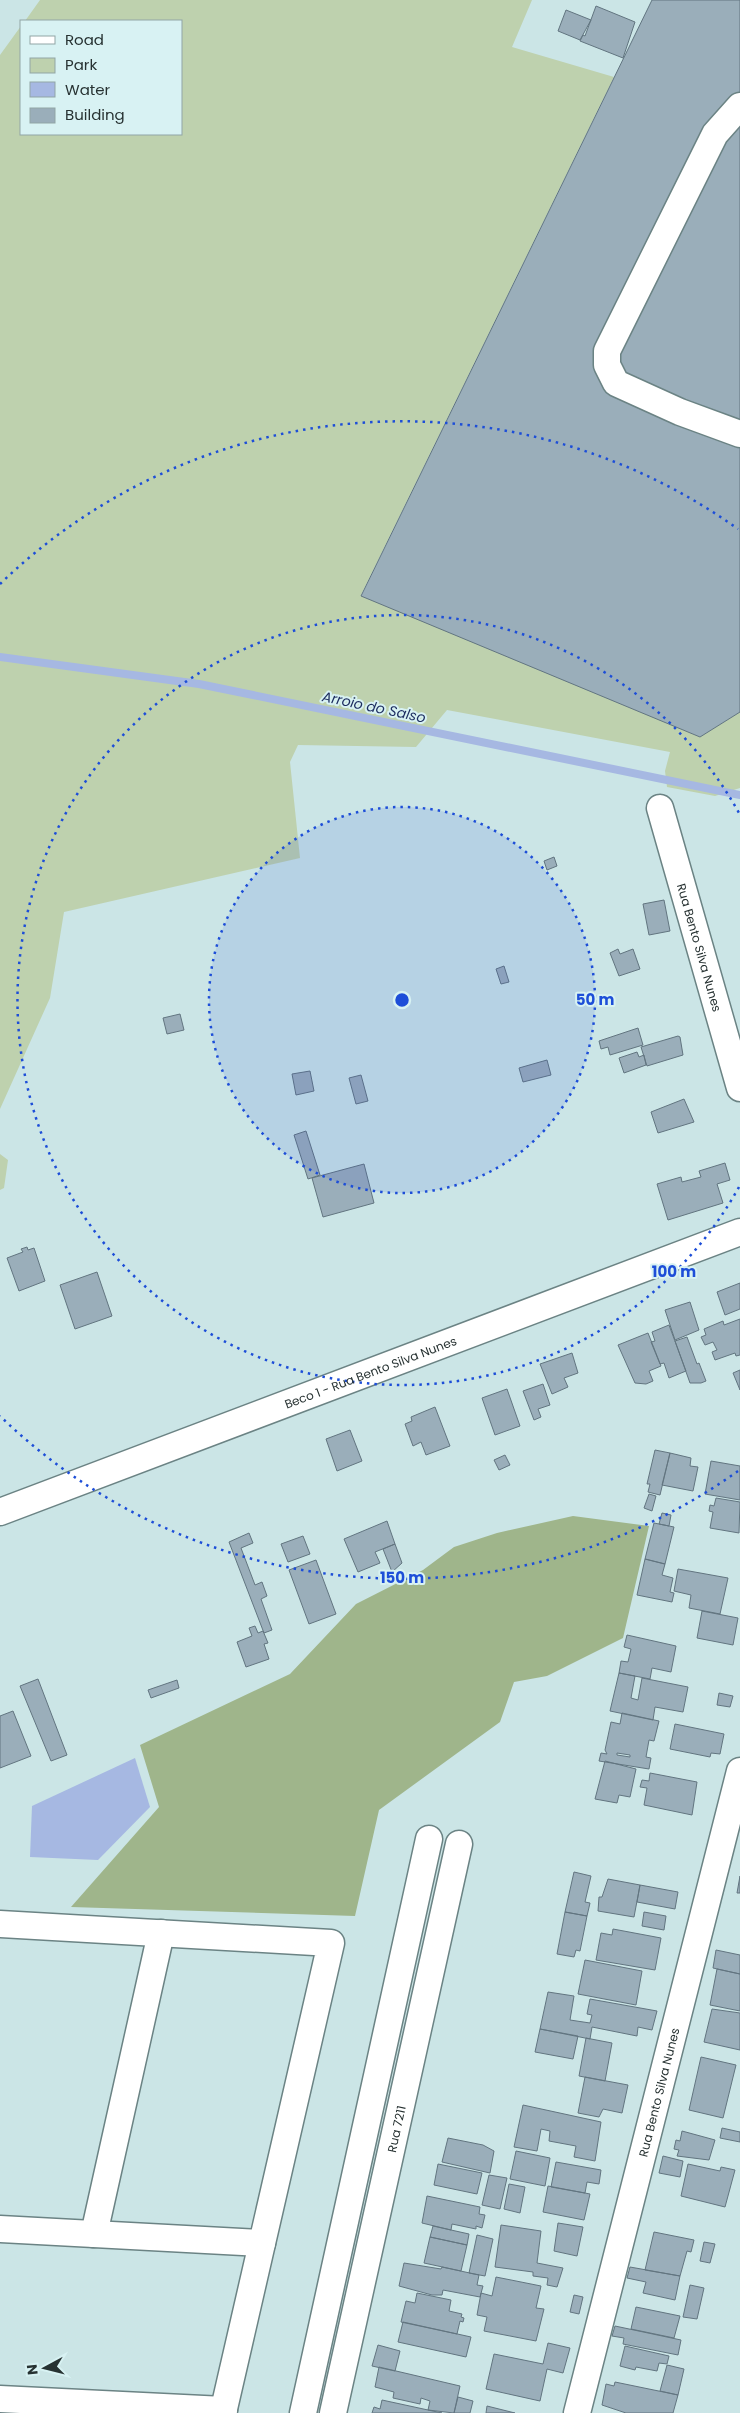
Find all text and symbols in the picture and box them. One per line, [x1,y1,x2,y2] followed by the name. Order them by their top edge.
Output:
[20,20,182,135] legend
[65,29,104,50] text: Road
[65,54,97,75] text: Park
[65,79,111,100] text: Water
[65,104,125,125] text: Building
[319,686,428,728] water label: Arroio do Salso
[673,881,726,1014] street label: Rua Bento Silva Nunes
[576,989,614,1010] text: 50 m
[393,991,411,1009] centre of rings
[652,1261,696,1282] text: 100 m
[282,1332,459,1412] street label: Beco 1 - Rua Bento Silva Nunes
[380,1567,424,1588] text: 150 m
[634,2026,683,2159] street label: Rua Bento Silva Nunes
[382,2104,409,2154] street label: Rua 7211
[20,2343,70,2393] north arrow
[22,2363,43,2376] text: N

